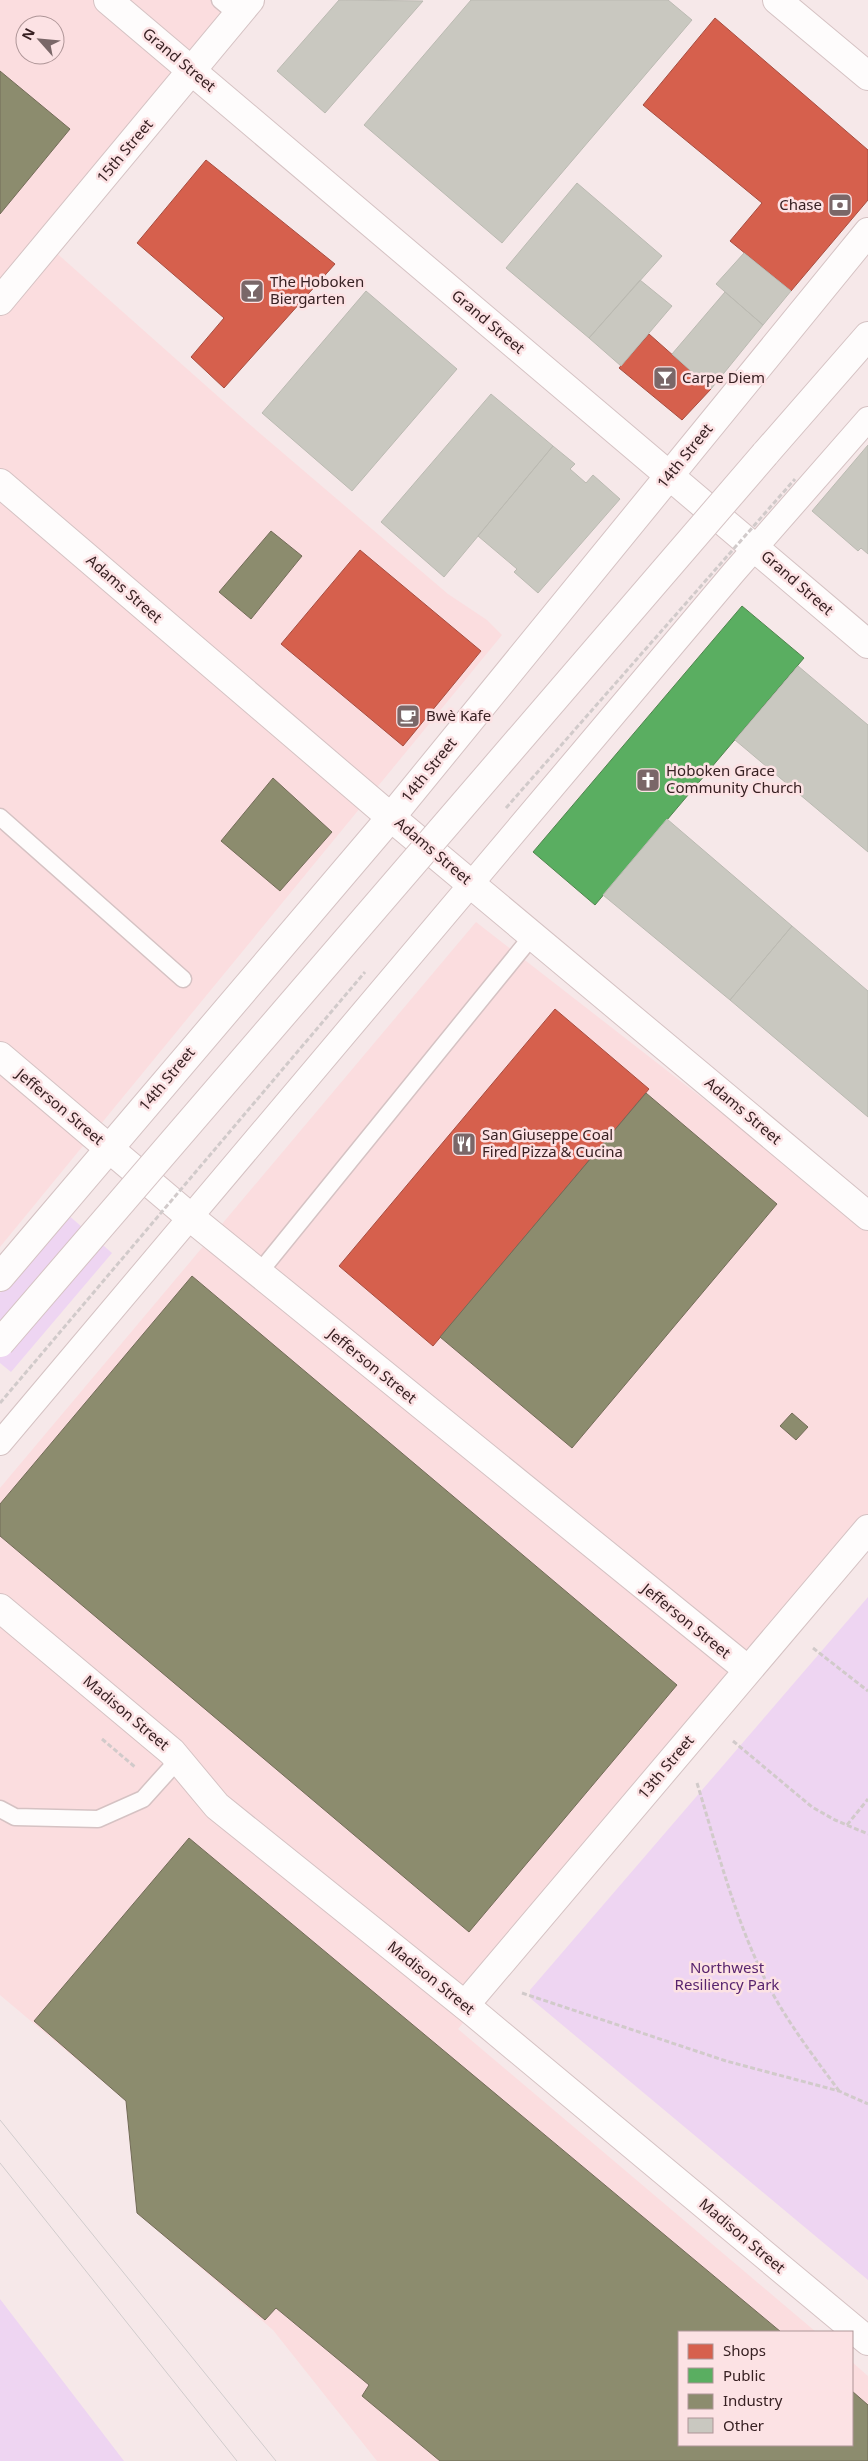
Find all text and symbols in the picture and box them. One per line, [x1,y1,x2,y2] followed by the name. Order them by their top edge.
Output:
[15,15,65,65] north arrow
[139,23,221,96] street label: Grand Street
[17,24,39,43] text: N
[92,114,157,187] street label: 15th Street
[827,192,853,218] bank icon: Chase
[779,194,822,214] place label: Chase
[270,271,364,308] place label: The Hoboken Biergarten
[239,278,265,304] bar icon: The Hoboken Biergarten
[448,285,530,358] street label: Grand Street
[652,365,678,391] bar icon: Carpe Diem
[682,367,765,387] place label: Carpe Diem
[652,418,717,492] street label: 14th Street
[757,545,838,620] street label: Grand Street
[83,550,167,627] street label: Adams Street
[395,703,421,729] cafe icon: Bwè Kafe
[426,705,491,725] place label: Bwè Kafe
[396,732,461,806] street label: 14th Street
[666,760,802,797] place label: Hoboken Grace Community Church
[635,767,661,793] church icon: Hoboken Grace Community Church
[391,812,477,889] street label: Adams Street
[134,1042,199,1115] street label: 14th Street
[11,1062,109,1149] street label: Jefferson Street
[701,1072,787,1149] street label: Adams Street
[482,1124,623,1161] place label: San Giuseppe Coal Fired Pizza & Cucina
[451,1131,477,1157] restaurant icon: San Giuseppe Coal Fired Pizza & Cucina
[322,1322,422,1408] street label: Jefferson Street
[636,1577,736,1663] street label: Jefferson Street
[79,1670,174,1754] street label: Madison Street
[633,1730,698,1803] street label: 13th Street
[384,1936,480,2019] street label: Madison Street
[675,1957,779,1994] park label: Northwest Resiliency Park
[695,2193,790,2277] street label: Madison Street
[678,2331,853,2446] legend
[723,2340,766,2360] text: Shops
[723,2365,766,2385] text: Public
[723,2390,783,2410] text: Industry
[723,2415,764,2435] text: Other

